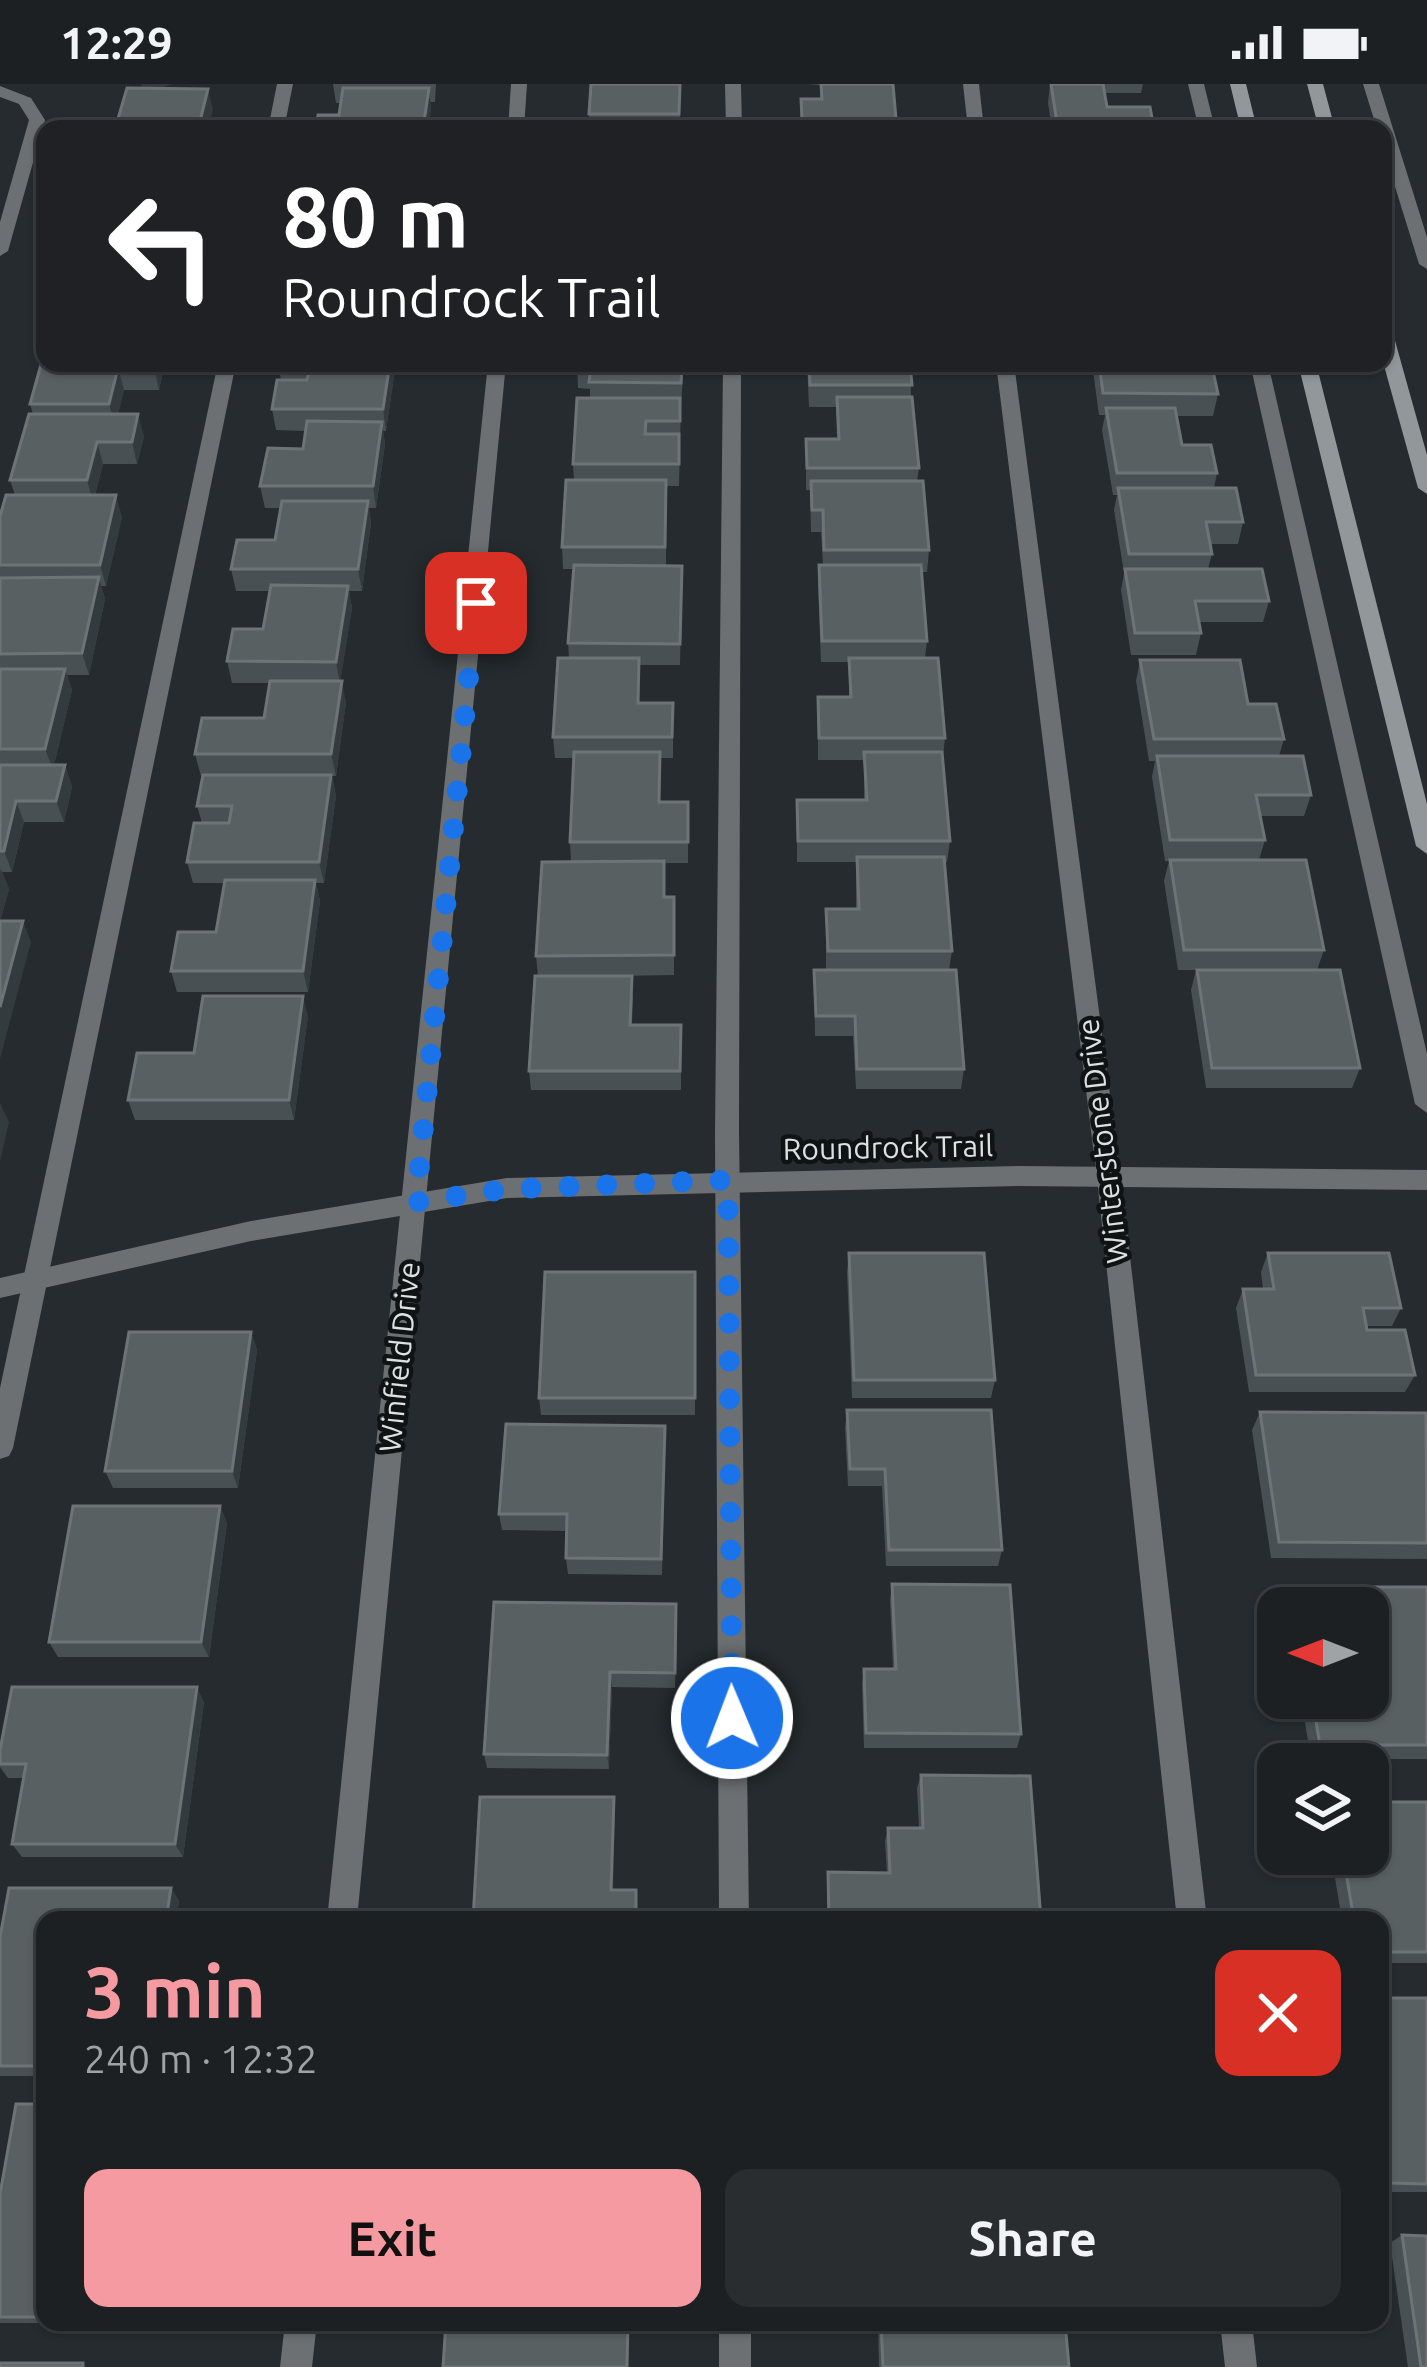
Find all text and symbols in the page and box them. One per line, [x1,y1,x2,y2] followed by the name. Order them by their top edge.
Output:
[60,17,173,68] text: 12:29
[84,168,240,324] icon: left
[282,169,469,263] text: 80 m
[282,267,661,327] text: Roundrock Trail
[425,552,527,654] pin
[443,570,509,636] icon: arrive
[1070,1017,1134,1265] street label: Winterstone Drive
[782,1128,994,1166] street label: Roundrock Trail
[372,1260,426,1454] street label: Winfield Drive
[1257,1587,1389,1719] north arrow
[1257,1587,1389,1875] map controls
[669,1655,795,1781] position arrow
[1257,1743,1389,1875] button: layers
[1215,1950,1341,2076] button: close
[84,1951,266,2032] text: 3 min
[84,2037,318,2080] text: 240 m · 12:32
[84,2169,701,2307] button: Exit
[725,2169,1341,2307] button: Share

